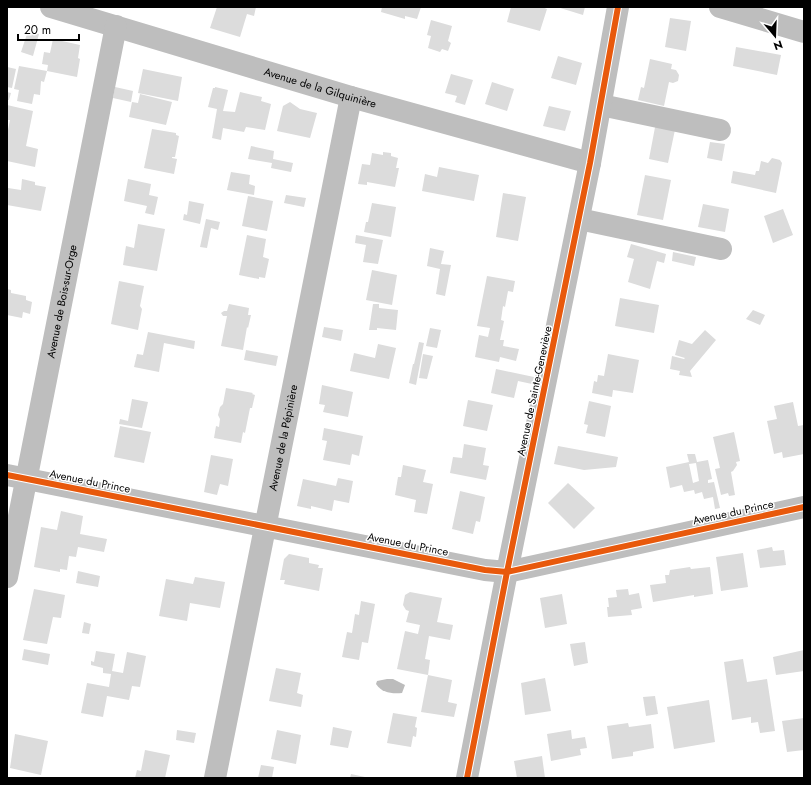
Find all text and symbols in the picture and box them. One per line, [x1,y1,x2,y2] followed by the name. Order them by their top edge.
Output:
[18,16,79,42] scale bar
[755,16,795,56] north arrow
[24,21,51,39] text: 20 m
[772,36,785,54] text: N
[262,63,379,112] street label: Avenue de la Gilquinière
[43,243,81,359] street label: Avenue de Bois-sur-Orge
[512,324,556,457] street label: Avenue de Sainte-Geneviève
[265,383,301,492] street label: Avenue de la Pépinière
[48,465,132,497] street label: Avenue du Prince
[691,496,775,528] street label: Avenue du Prince
[366,528,450,560] street label: Avenue du Prince

